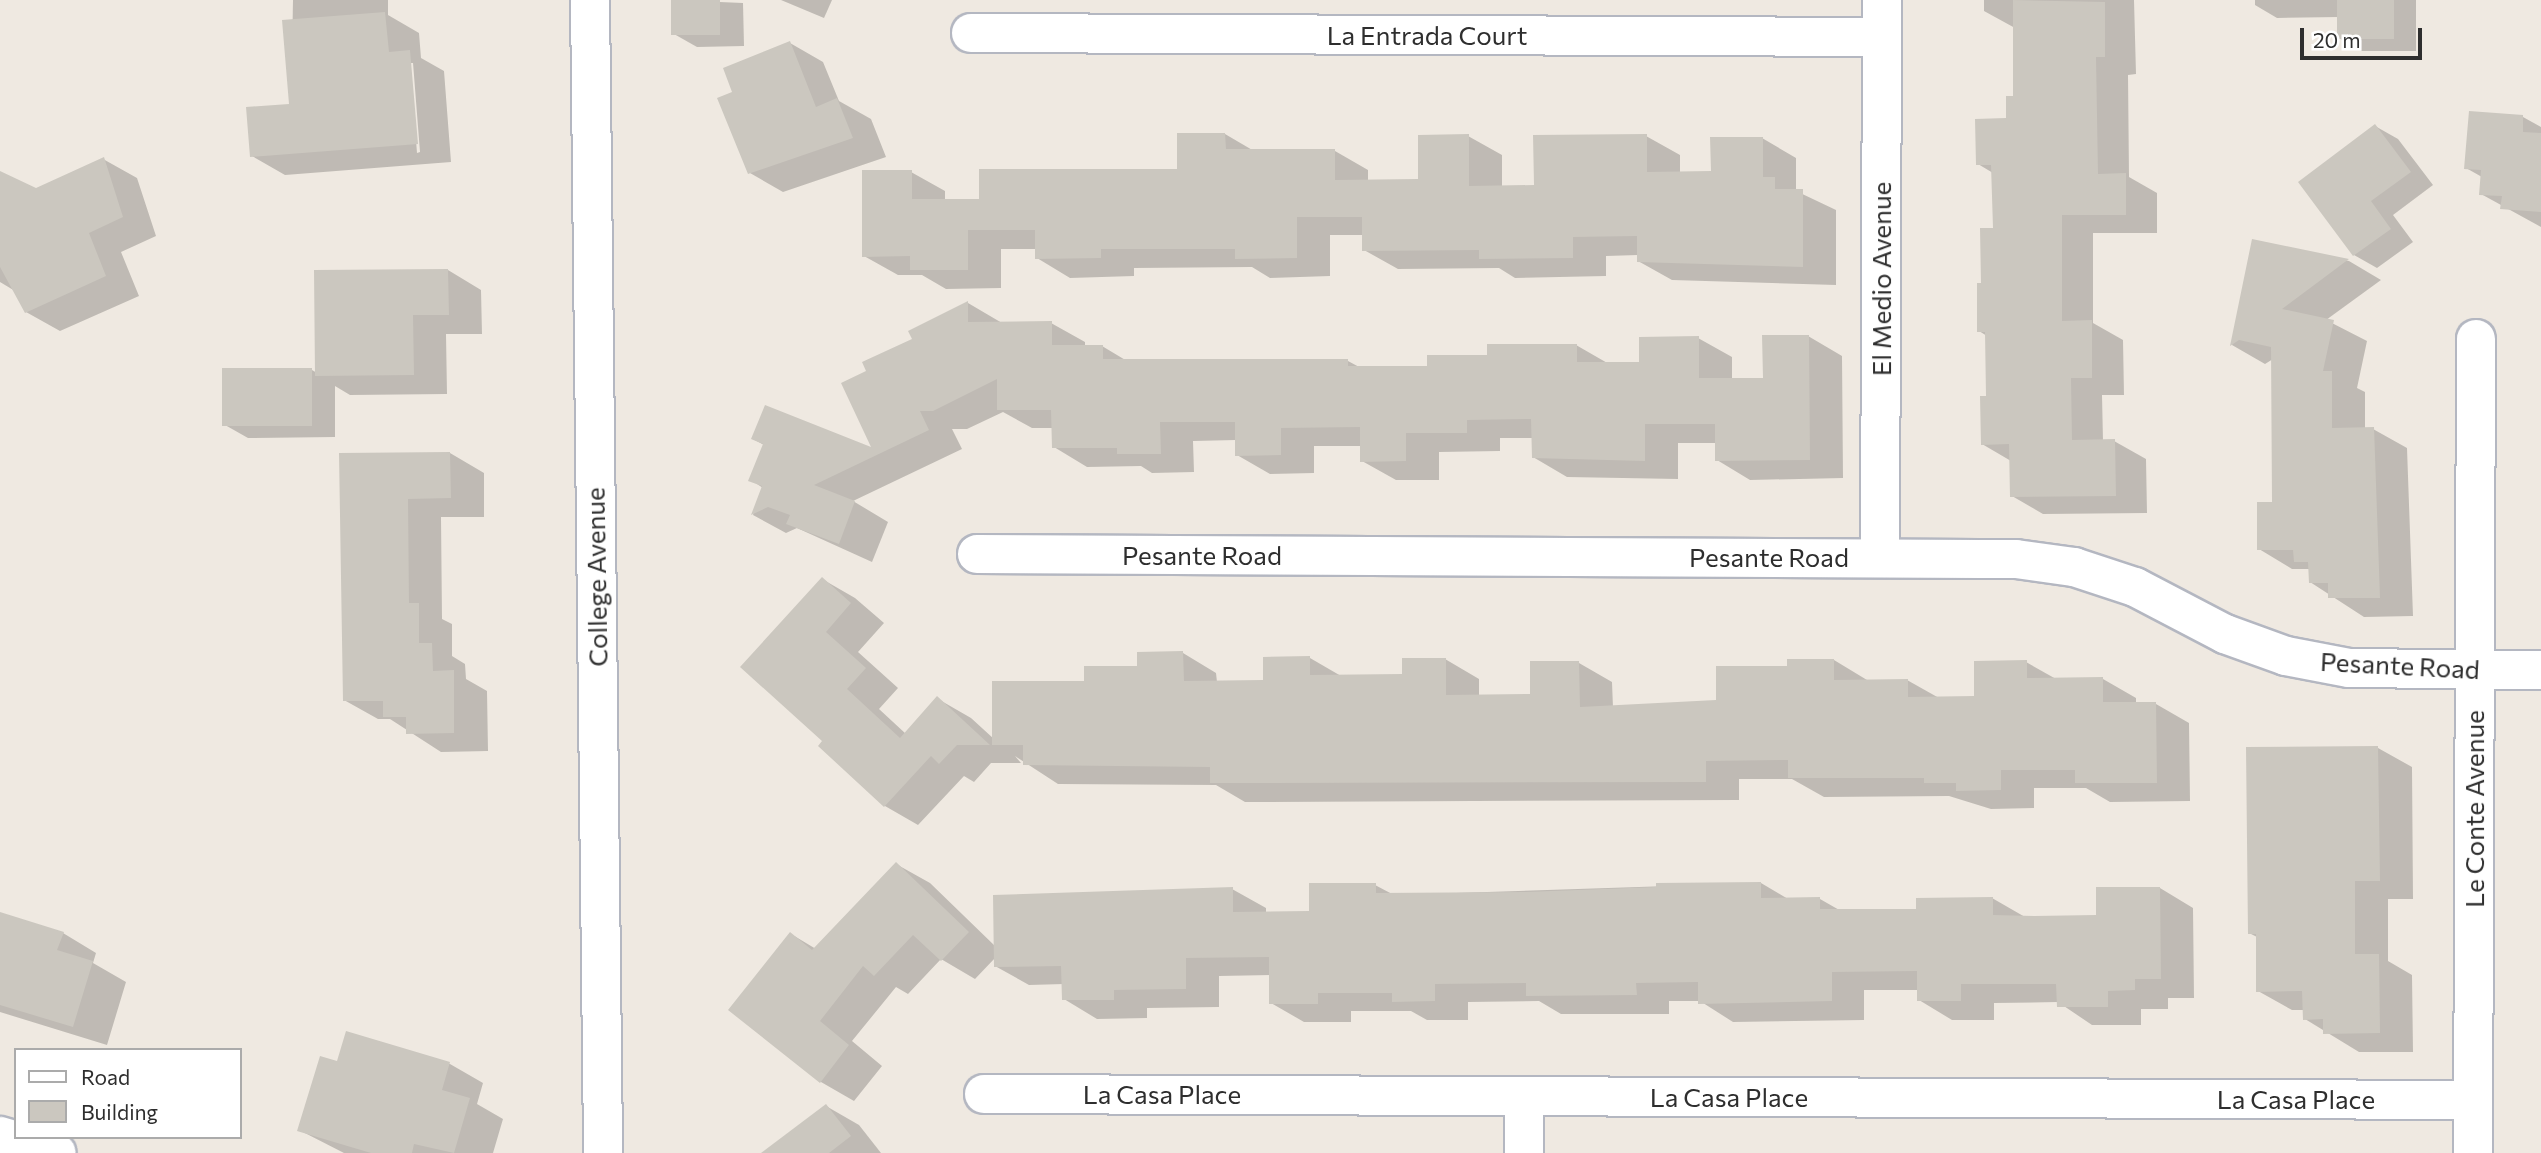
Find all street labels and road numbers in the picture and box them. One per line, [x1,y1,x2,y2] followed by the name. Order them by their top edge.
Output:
[1327,19,1527,51] street label: La Entrada Court
[1865,182,1897,376] street label: El Medio Avenue
[579,487,613,667] street label: College Avenue
[1122,539,1282,571] street label: Pesante Road
[1689,541,1849,573] street label: Pesante Road
[2319,645,2481,685] street label: Pesante Road
[2458,710,2490,908] street label: Le Conte Avenue
[1083,1078,1241,1110] street label: La Casa Place
[1650,1081,1808,1113] street label: La Casa Place
[2217,1083,2375,1115] street label: La Casa Place

